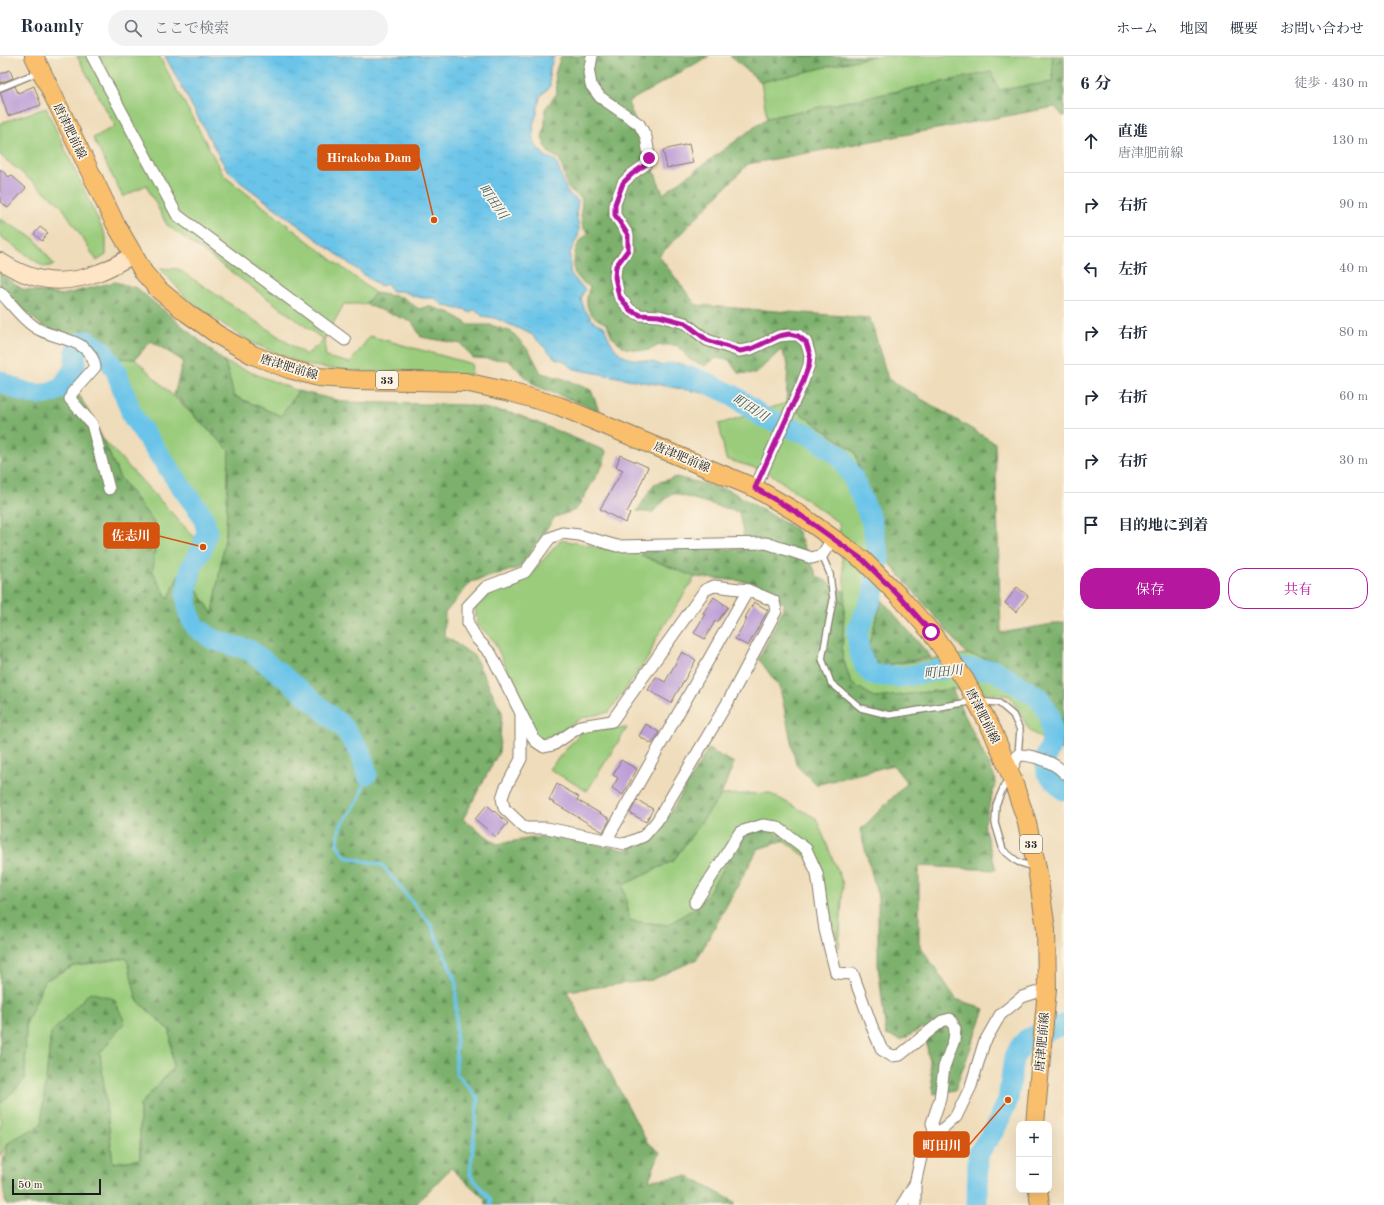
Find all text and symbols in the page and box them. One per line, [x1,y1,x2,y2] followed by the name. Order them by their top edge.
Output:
[108,10,388,46] search box
[122,17,144,39] icon: search
[20,18,84,37] text: Roamly
[154,22,229,37] text: ここで検索
[1116,22,1158,36] text: ホーム
[1180,22,1208,36] text: 地図
[1230,22,1258,36] text: 概要
[1280,22,1364,36] text: お問い合わせ
[1080,76,1112,93] text: 6 分
[1294,77,1368,90] text: 徒歩 · 430 m
[51,101,89,161] street label: 唐津肥前線
[1118,125,1148,140] text: 直進
[1080,130,1102,152] icon: ahead
[1331,134,1368,147] text: 130 m
[318,145,419,170] callout: Hirakoba Dam
[1118,147,1183,160] text: 唐津肥前線
[640,149,658,167] route end
[327,152,411,165] text: Hirakoba Dam
[476,182,511,223] water label: 町田川
[1080,194,1102,216] icon: right
[1339,198,1368,211] text: 90 m
[1118,199,1148,214] text: 右折
[1080,258,1102,280] icon: left
[1339,262,1368,275] text: 40 m
[1118,263,1148,278] text: 左折
[1080,322,1102,344] icon: right
[1339,326,1368,339] text: 80 m
[1118,327,1148,342] text: 右折
[258,352,320,382] street label: 唐津肥前線
[376,371,398,389] road number: 33
[1080,386,1102,408] icon: right
[1339,390,1368,403] text: 60 m
[1118,391,1148,406] text: 右折
[730,392,772,425] water label: 町田川
[652,439,712,475] street label: 唐津肥前線
[1080,450,1102,472] icon: right
[1339,454,1368,467] text: 30 m
[1118,455,1148,470] text: 右折
[1080,514,1102,536] icon: arrive
[1118,519,1208,534] text: 目的地に到着
[104,523,159,548] callout: 佐志川
[111,528,151,543] text: 佐志川
[1080,568,1220,609] button: 保存
[1228,568,1368,609] button: 共有
[922,623,940,641] route start
[923,663,965,681] water label: 町田川
[963,686,1003,746] street label: 唐津肥前線
[1020,835,1042,853] road number: 33
[1032,1011,1052,1073] street label: 唐津肥前線
[1016,1121,1052,1193] map controls
[1016,1121,1052,1157] button: +
[914,1132,969,1157] callout: 町田川
[922,1139,962,1153] text: 町田川
[1016,1157,1052,1193] button: −
[12,1177,101,1196] scale bar
[18,1180,43,1191] text: 50 m

